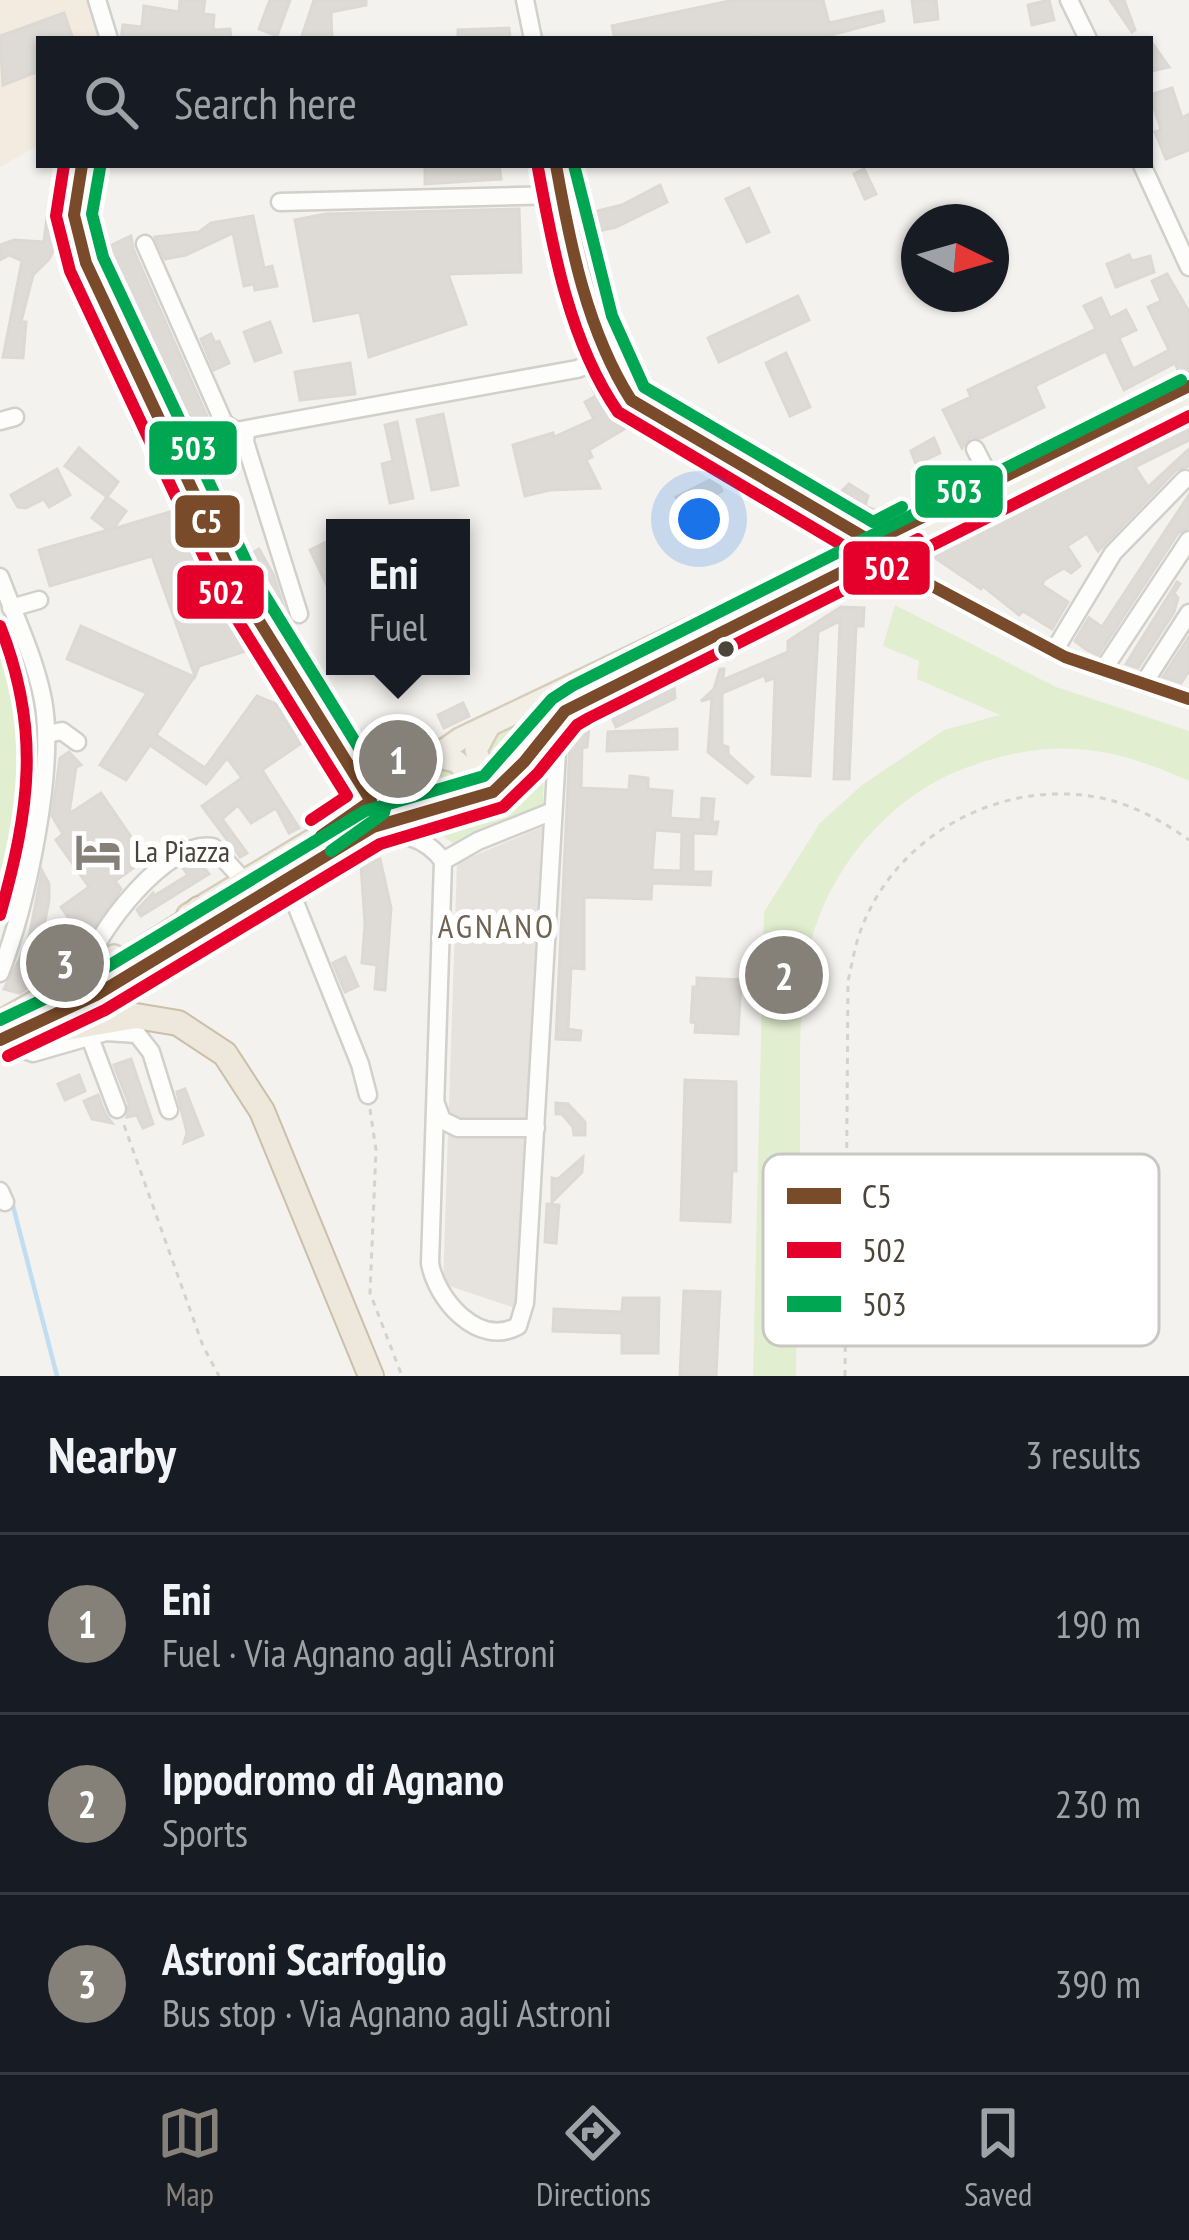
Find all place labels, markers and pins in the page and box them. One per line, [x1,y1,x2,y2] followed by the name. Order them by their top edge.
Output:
[715,638,737,660] unlabelled marker
[359,714,437,804] pin: 1
[73,827,123,877] hotel icon: La Piazza
[134,831,230,870] place label: La Piazza
[26,918,104,1008] pin: 3
[745,930,823,1020] pin: 2

